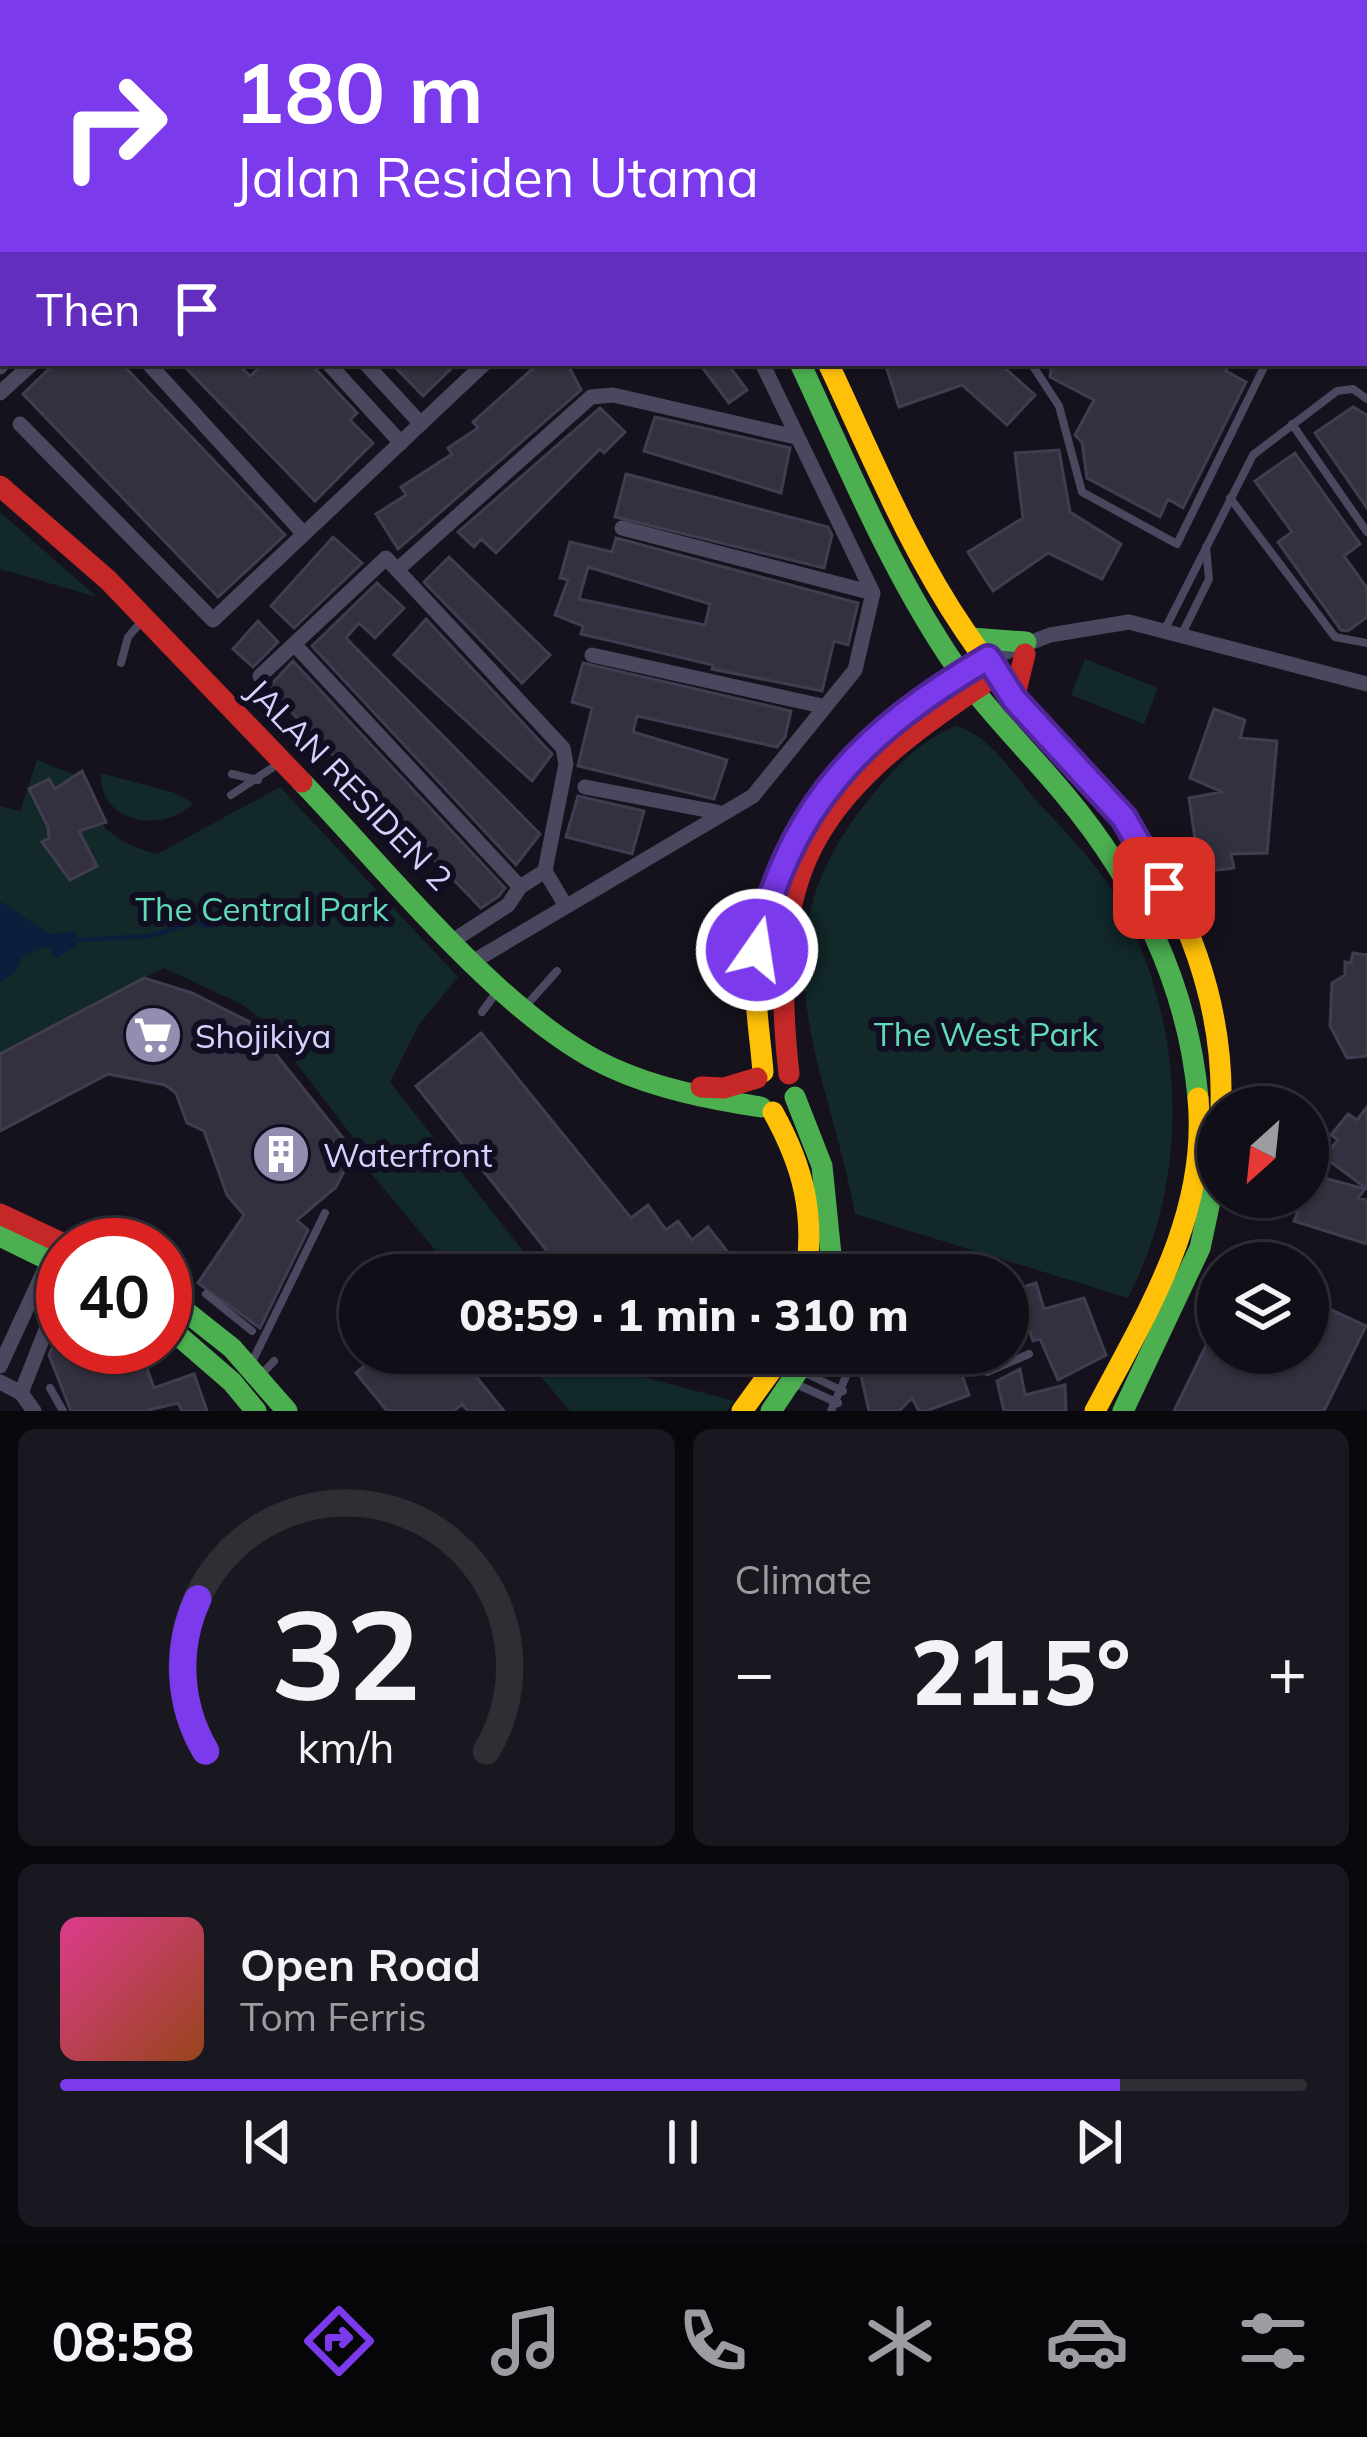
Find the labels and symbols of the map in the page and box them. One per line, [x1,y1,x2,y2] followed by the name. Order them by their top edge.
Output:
[239,670,461,898] street label: JALAN RESIDEN 2
[1113,837,1215,939] pin
[694,887,820,1013] position arrow
[135,888,390,929] park label: The Central Park
[122,1004,184,1066] supermarket icon: Shojikiya
[874,1013,1099,1054] park label: The West Park
[195,1015,331,1056] place label: Shojikiya
[1197,1086,1329,1218] north arrow
[250,1123,312,1185] building icon: Waterfront
[323,1134,492,1175] place label: Waterfront
[36,1218,192,1374] speed limit sign: 40

